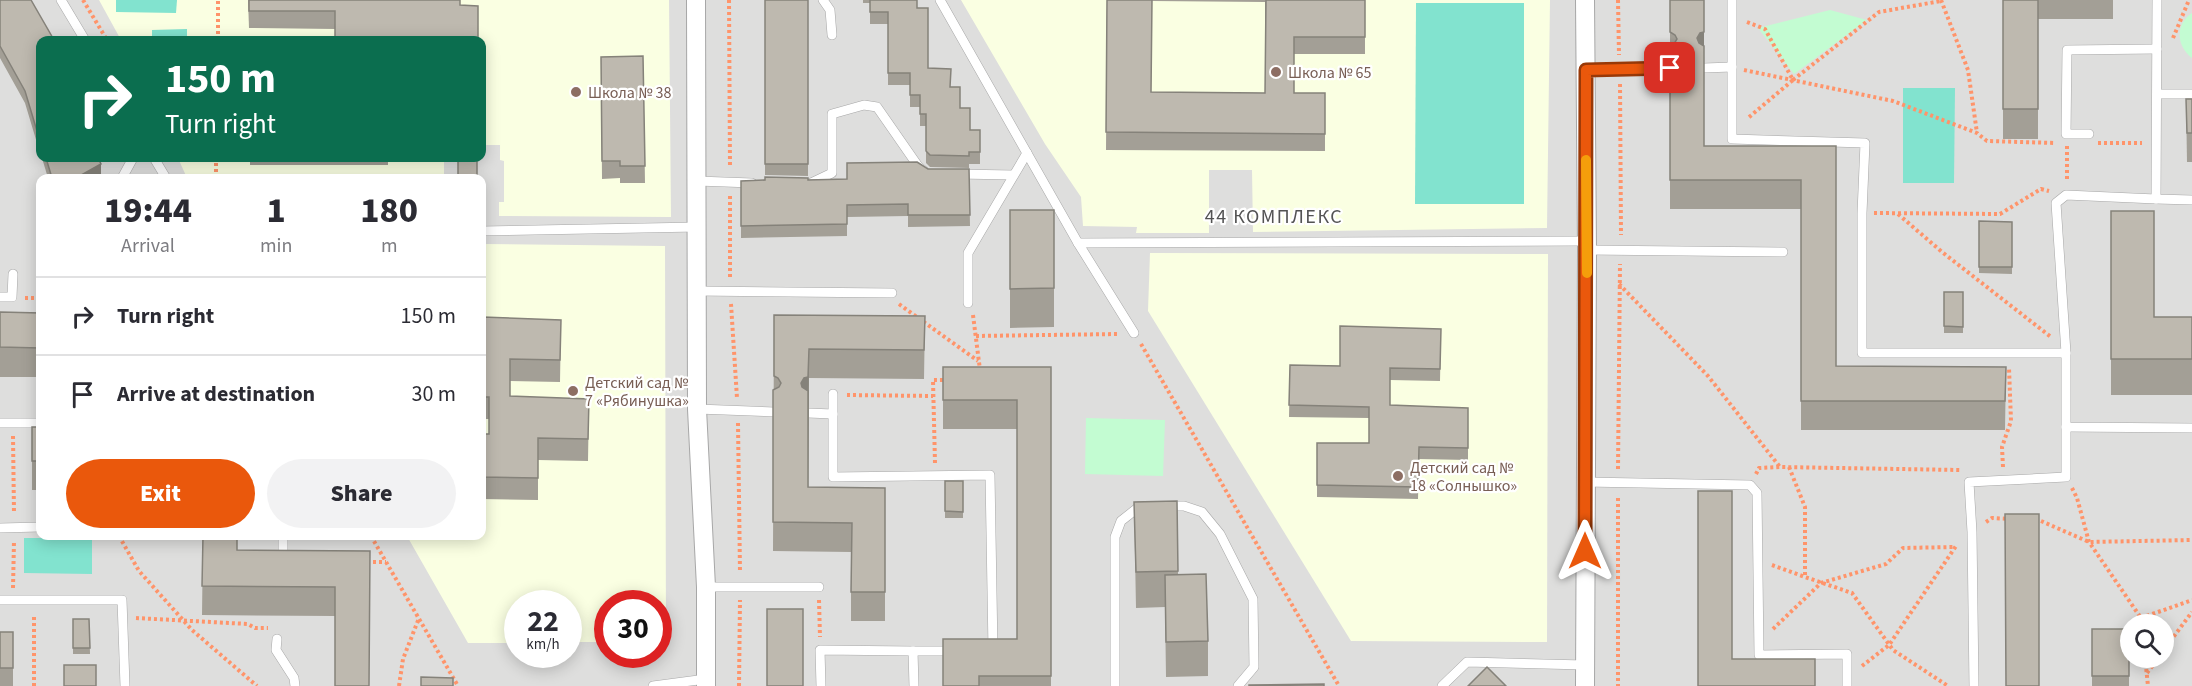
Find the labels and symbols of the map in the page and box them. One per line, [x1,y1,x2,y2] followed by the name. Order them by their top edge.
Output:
[1644,42,1695,93] pin
[1288,62,1372,84] place label: Школа № 65
[1269,65,1283,79] marker: Школа № 65
[588,82,672,104] place label: Школа № 38
[569,85,583,99] marker: Школа № 38
[1205,203,1343,231] district label: 44 КОМПЛЕКС
[585,372,689,412] place label: Детский сад № 7 «Рябинушка»
[566,384,580,398] marker: Детский сад № 7 «Рябинушка»
[1410,457,1517,497] place label: Детский сад № 18 «Солнышко»
[1391,469,1405,483] marker: Детский сад № 18 «Солнышко»
[1553,519,1617,583] position arrow
[594,590,672,668] speed limit sign: 30

